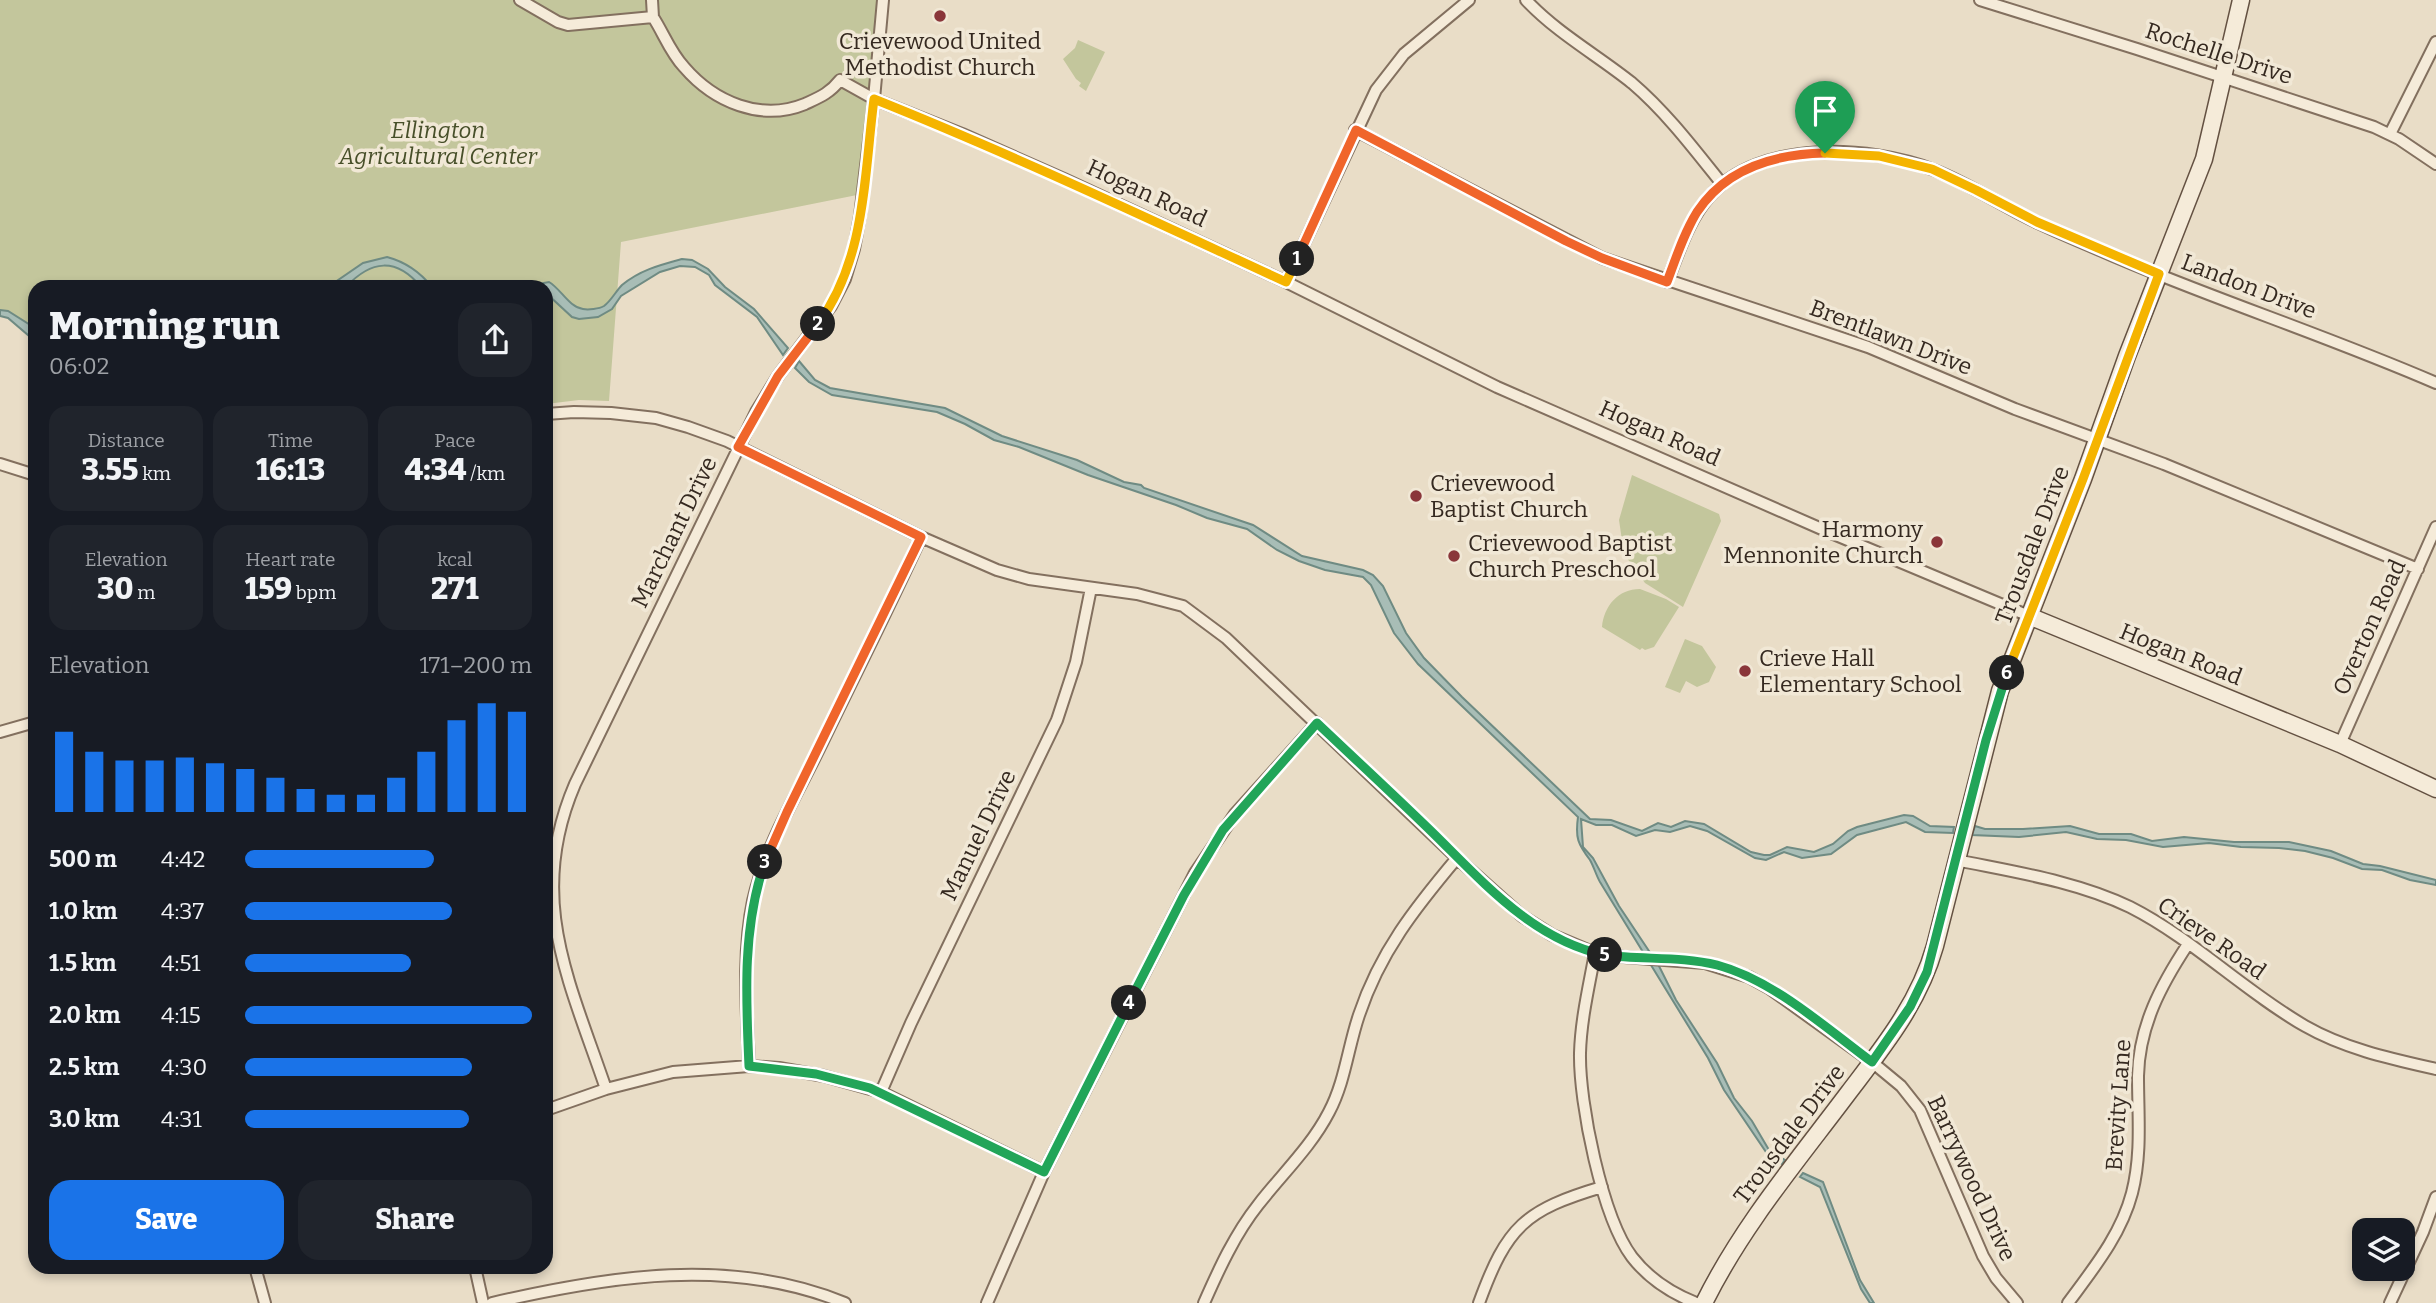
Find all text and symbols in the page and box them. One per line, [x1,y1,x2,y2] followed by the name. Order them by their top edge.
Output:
[932,8,948,24] marker: Crievewood United Methodist Church
[2142,16,2296,90] street label: Rochelle Drive
[839,27,1042,81] place label: Crievewood United Methodist Church
[1795,81,1855,153] pin
[1806,92,1844,130] icon: arrive
[338,116,539,170] park label: Ellington Agricultural Center
[1082,153,1212,233] street label: Hogan Road
[1280,242,1314,276] pin: 1
[1292,247,1301,270] text: 1
[2178,247,2320,325] street label: Landon Drive
[1806,293,1976,381] street label: Brentlawn Drive
[49,303,280,349] text: Morning run
[458,303,532,377] button: share
[800,306,836,342] pin: 2
[812,312,823,335] text: 2
[49,352,109,380] text: 06:02
[1595,394,1725,472] street label: Hogan Road
[88,429,165,452] text: Distance
[268,429,313,452] text: Time
[434,429,475,452] text: Pace
[82,452,138,488] text: 3.55
[256,452,325,488] text: 16:13
[405,452,466,488] text: 4:34
[625,452,723,612] street label: Marchant Drive
[138,462,171,485] text: km
[466,462,505,485] text: /km
[1989,462,2075,628] street label: Trousdale Drive
[1430,469,1588,523] place label: Crievewood Baptist Church
[1408,488,1424,504] marker: Crievewood Baptist Church
[1723,515,1924,569] place label: Harmony Mennonite Church
[1468,529,1673,583] place label: Crievewood Baptist Church Preschool
[1929,534,1945,550] marker: Harmony Mennonite Church
[85,548,168,571] text: Elevation
[246,548,335,571] text: Heart rate
[437,548,473,571] text: kcal
[1446,548,1462,564] marker: Crievewood Baptist Church Preschool
[2327,554,2412,699] street label: Overton Road
[97,571,133,607] text: 30
[245,571,292,607] text: 159
[431,571,479,607] text: 271
[133,581,155,604] text: m
[292,581,336,604] text: bpm
[2116,617,2247,691] street label: Hogan Road
[1759,644,1962,698] place label: Crieve Hall Elementary School
[49,651,149,679] text: Elevation
[419,651,532,679] text: 171–200 m
[1990,656,2024,690] pin: 6
[2001,661,2012,684] text: 6
[1737,663,1753,679] marker: Crieve Hall Elementary School
[934,765,1022,905] street label: Manuel Drive
[748,844,782,880] pin: 3
[49,845,117,873] text: 500 m
[161,845,205,873] text: 4:42
[759,850,770,873] text: 3
[2152,890,2272,986] street label: Crieve Road
[49,897,118,925] text: 1.0 km
[161,897,204,925] text: 4:37
[1588,937,1622,972] pin: 5
[1599,943,1610,966] text: 5
[49,949,116,977] text: 1.5 km
[161,949,201,977] text: 4:51
[1112,986,1146,1020] pin: 4
[1123,991,1134,1014] text: 4
[49,1001,120,1029] text: 2.0 km
[161,1001,201,1029] text: 4:15
[2099,1038,2137,1172] street label: Brevity Lane
[49,1053,119,1081] text: 2.5 km
[161,1053,207,1081] text: 4:30
[1727,1059,1851,1209] street label: Trousdale Drive
[1921,1091,2023,1265] street label: Barrywood Drive
[49,1105,120,1133] text: 3.0 km
[161,1105,202,1133] text: 4:31
[49,1180,284,1260] button: Save
[298,1180,532,1260] button: Share
[2352,1218,2415,1281] map controls
[2352,1218,2415,1281] button: layers

